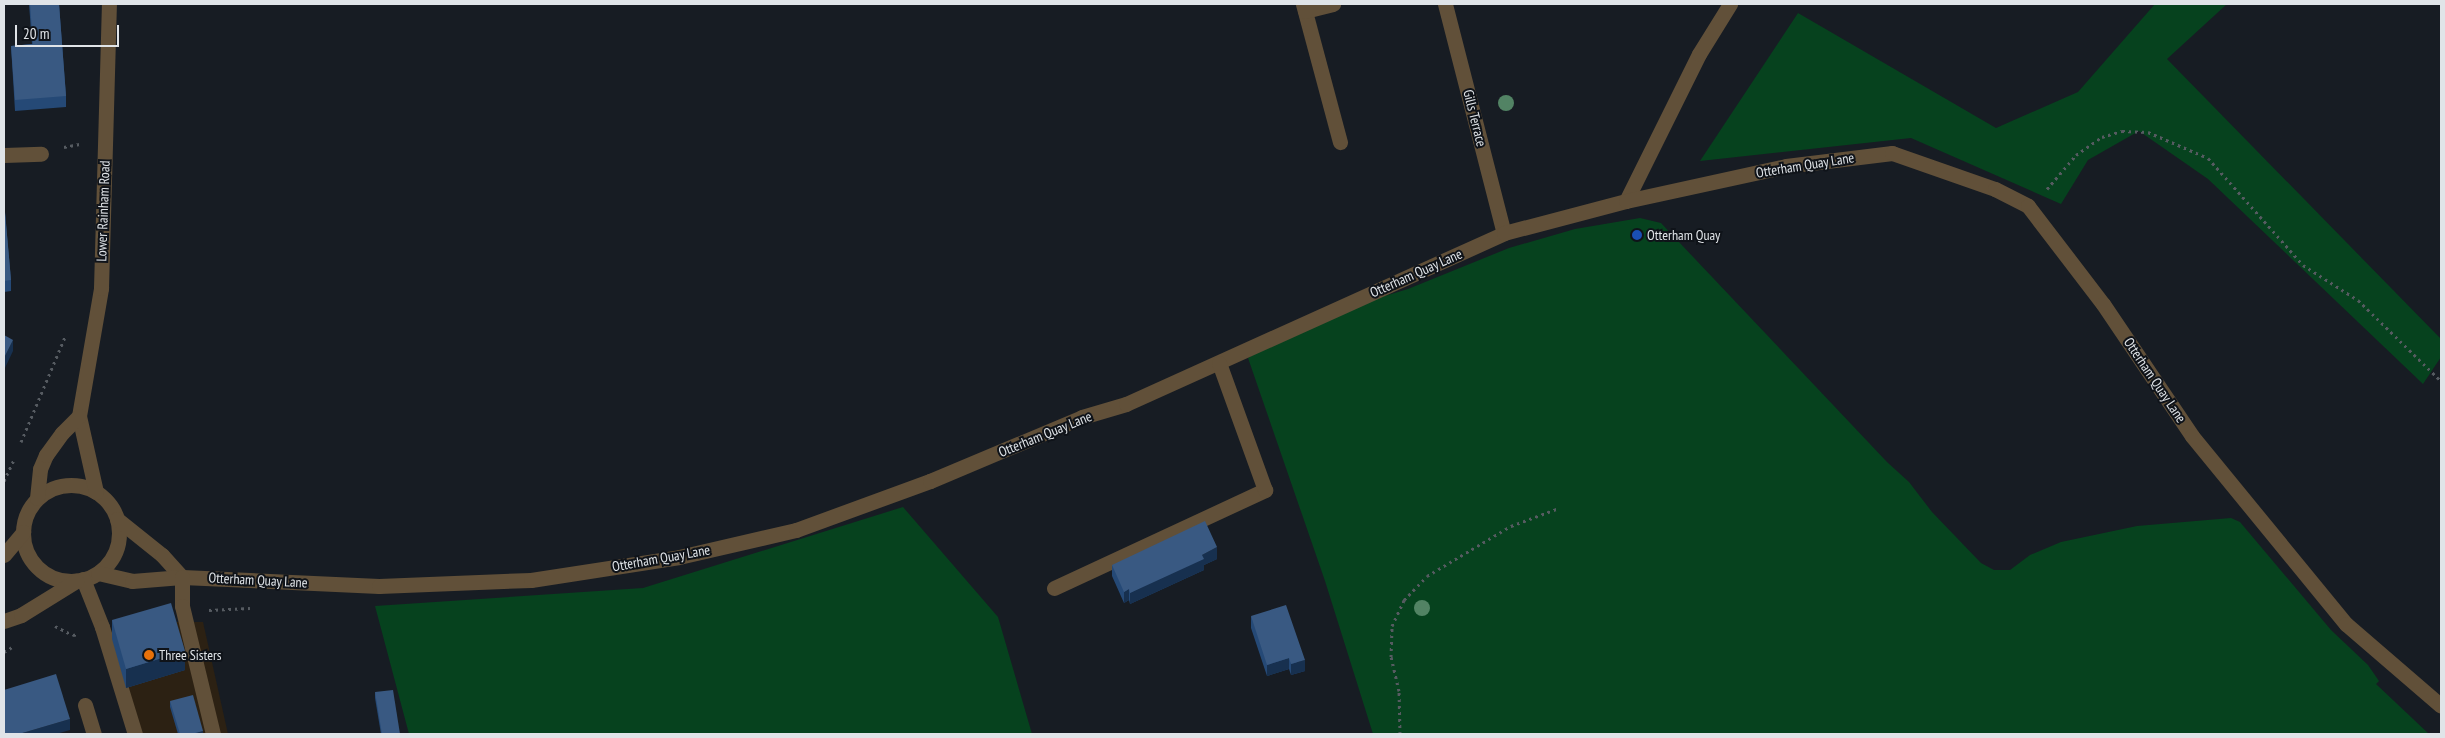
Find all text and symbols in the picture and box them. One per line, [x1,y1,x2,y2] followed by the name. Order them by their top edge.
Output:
[18,15,121,47] scale bar
[23,24,49,43] text: 20 m
[1460,88,1490,148] street label: Gills Terrace
[1755,149,1855,181] street label: Otterham Quay Lane
[93,160,113,262] street label: Lower Rainham Road
[1647,227,1720,243] place label: Otterham Quay
[1631,229,1643,241] marker: Otterham Quay
[1367,245,1465,301] street label: Otterham Quay Lane
[2120,334,2190,426] street label: Otterham Quay Lane
[996,408,1094,460] street label: Otterham Quay Lane
[611,541,711,575] street label: Otterham Quay Lane
[208,569,308,591] street label: Otterham Quay Lane
[159,647,222,663] place label: Three Sisters
[143,649,155,661] marker: Three Sisters

